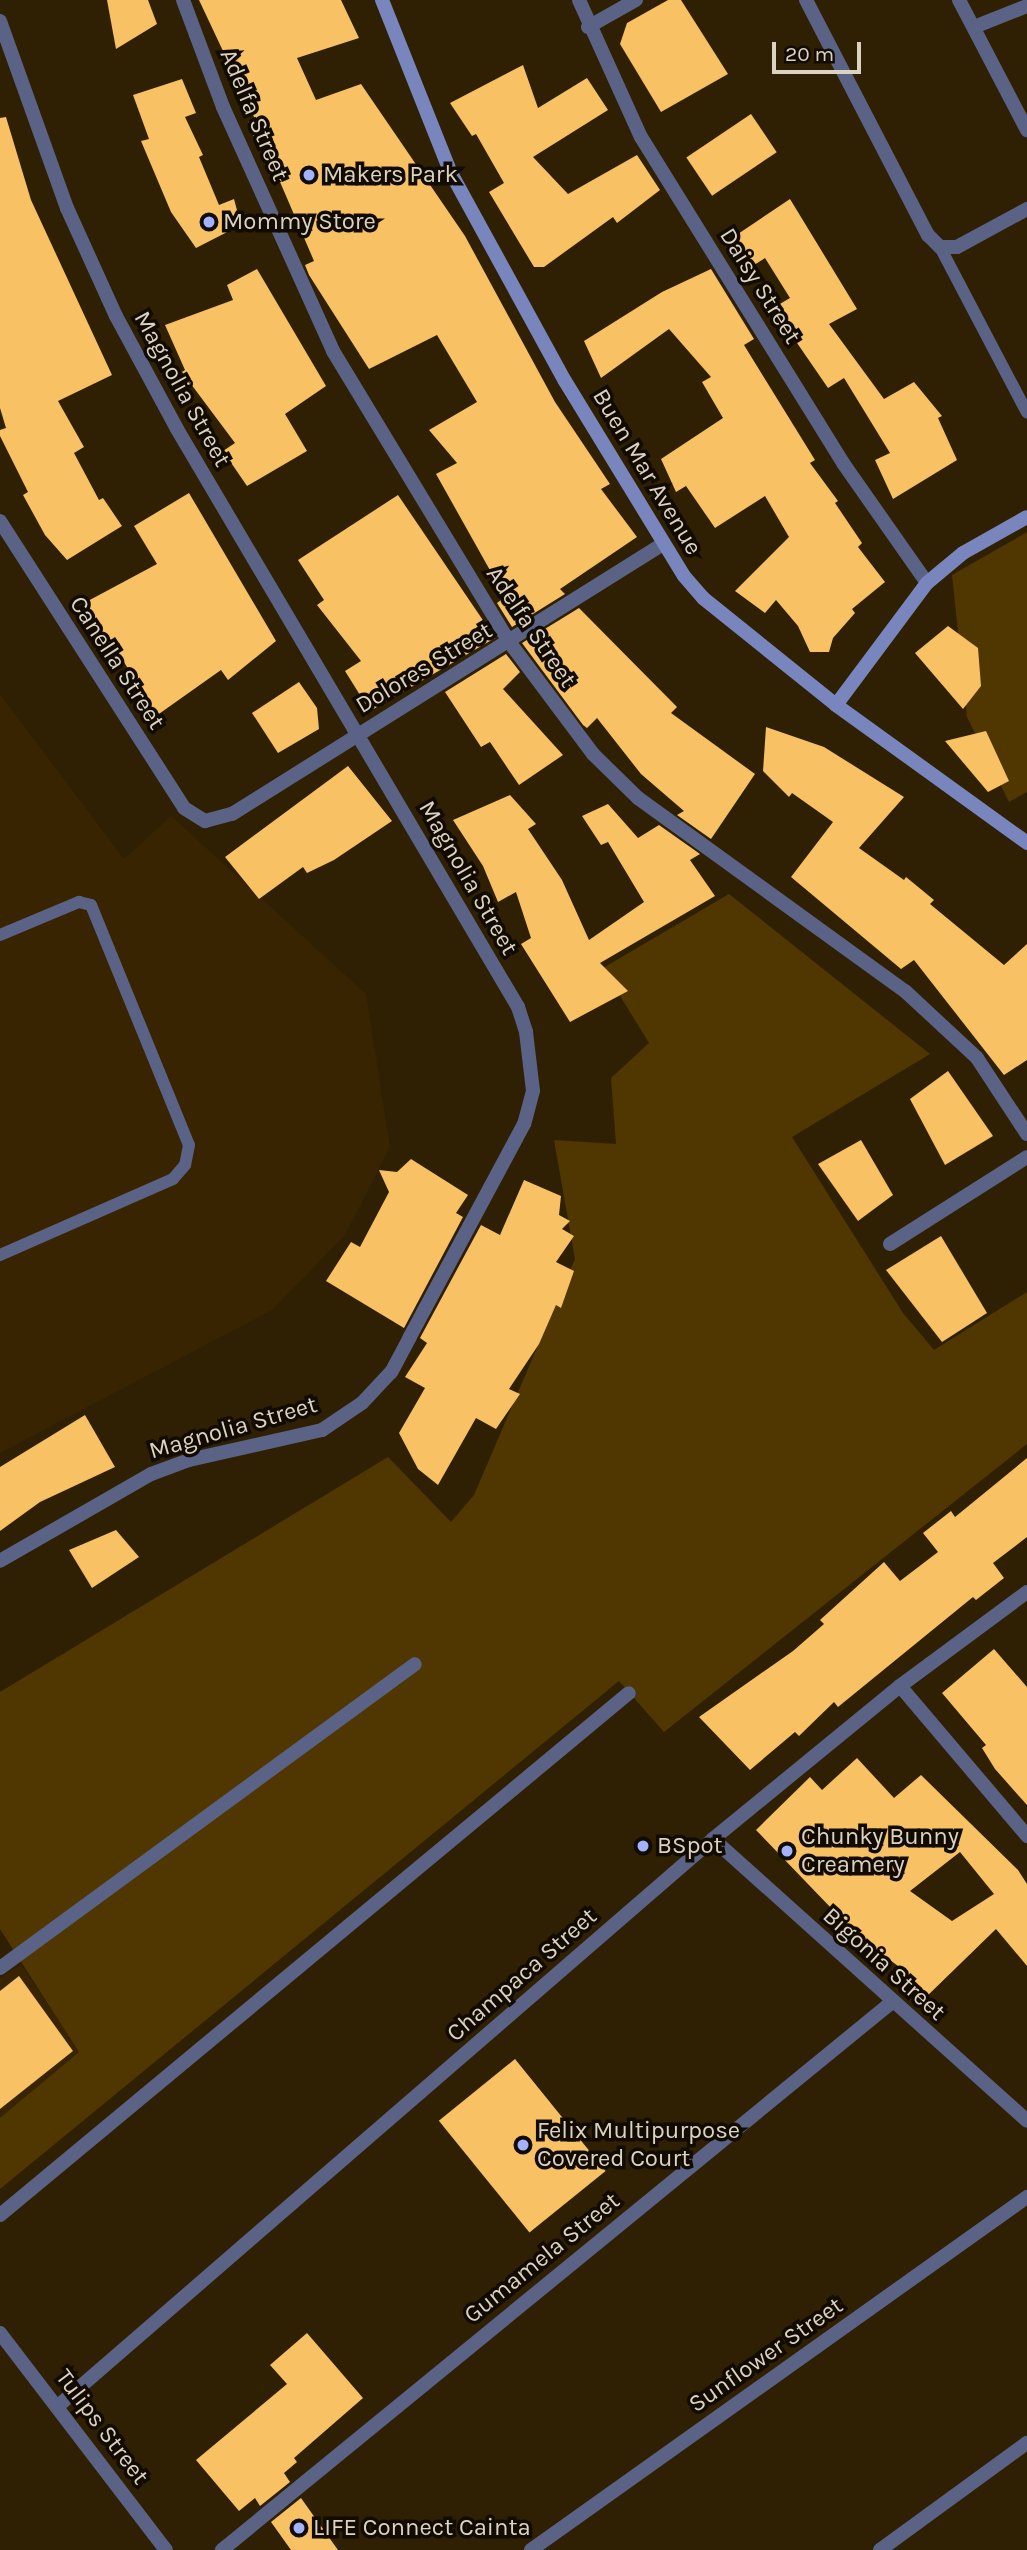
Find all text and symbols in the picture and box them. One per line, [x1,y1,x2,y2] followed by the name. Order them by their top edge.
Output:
[775,28,864,72] scale bar
[785,42,834,66] text: 20 m
[213,45,295,185] street label: Adelfa Street
[323,161,458,189] place label: Makers Park
[301,167,317,183] marker: Makers Park
[223,208,376,236] place label: Mommy Store
[201,214,217,230] marker: Mommy Store
[713,223,807,349] street label: Daisy Street
[127,306,237,472] street label: Magnolia Street
[586,384,708,560] street label: Buen Mar Avenue
[480,561,582,693] street label: Adelfa Street
[63,591,171,735] street label: Canella Street
[351,616,497,720] street label: Dolores Street
[412,796,524,960] street label: Magnolia Street
[146,1390,320,1466] street label: Magnolia Street
[801,1823,959,1879] place label: Chunky Bunny Creamery
[657,1832,723,1860] place label: BSpot
[635,1838,651,1854] marker: BSpot
[779,1843,795,1859] marker: Chunky Bunny Creamery
[817,1901,951,2027] street label: Bigonia Street
[441,1902,603,2048] street label: Champaca Street
[537,2117,740,2173] place label: Felix Multipurpose Covered Court
[515,2137,531,2153] marker: Felix Multipurpose Covered Court
[458,2186,626,2330] street label: Gumamela Street
[683,2291,849,2419] street label: Sunflower Street
[49,2364,155,2490] street label: Tulips Street
[313,2514,531,2542] place label: LIFE Connect Cainta
[291,2520,307,2536] marker: LIFE Connect Cainta

